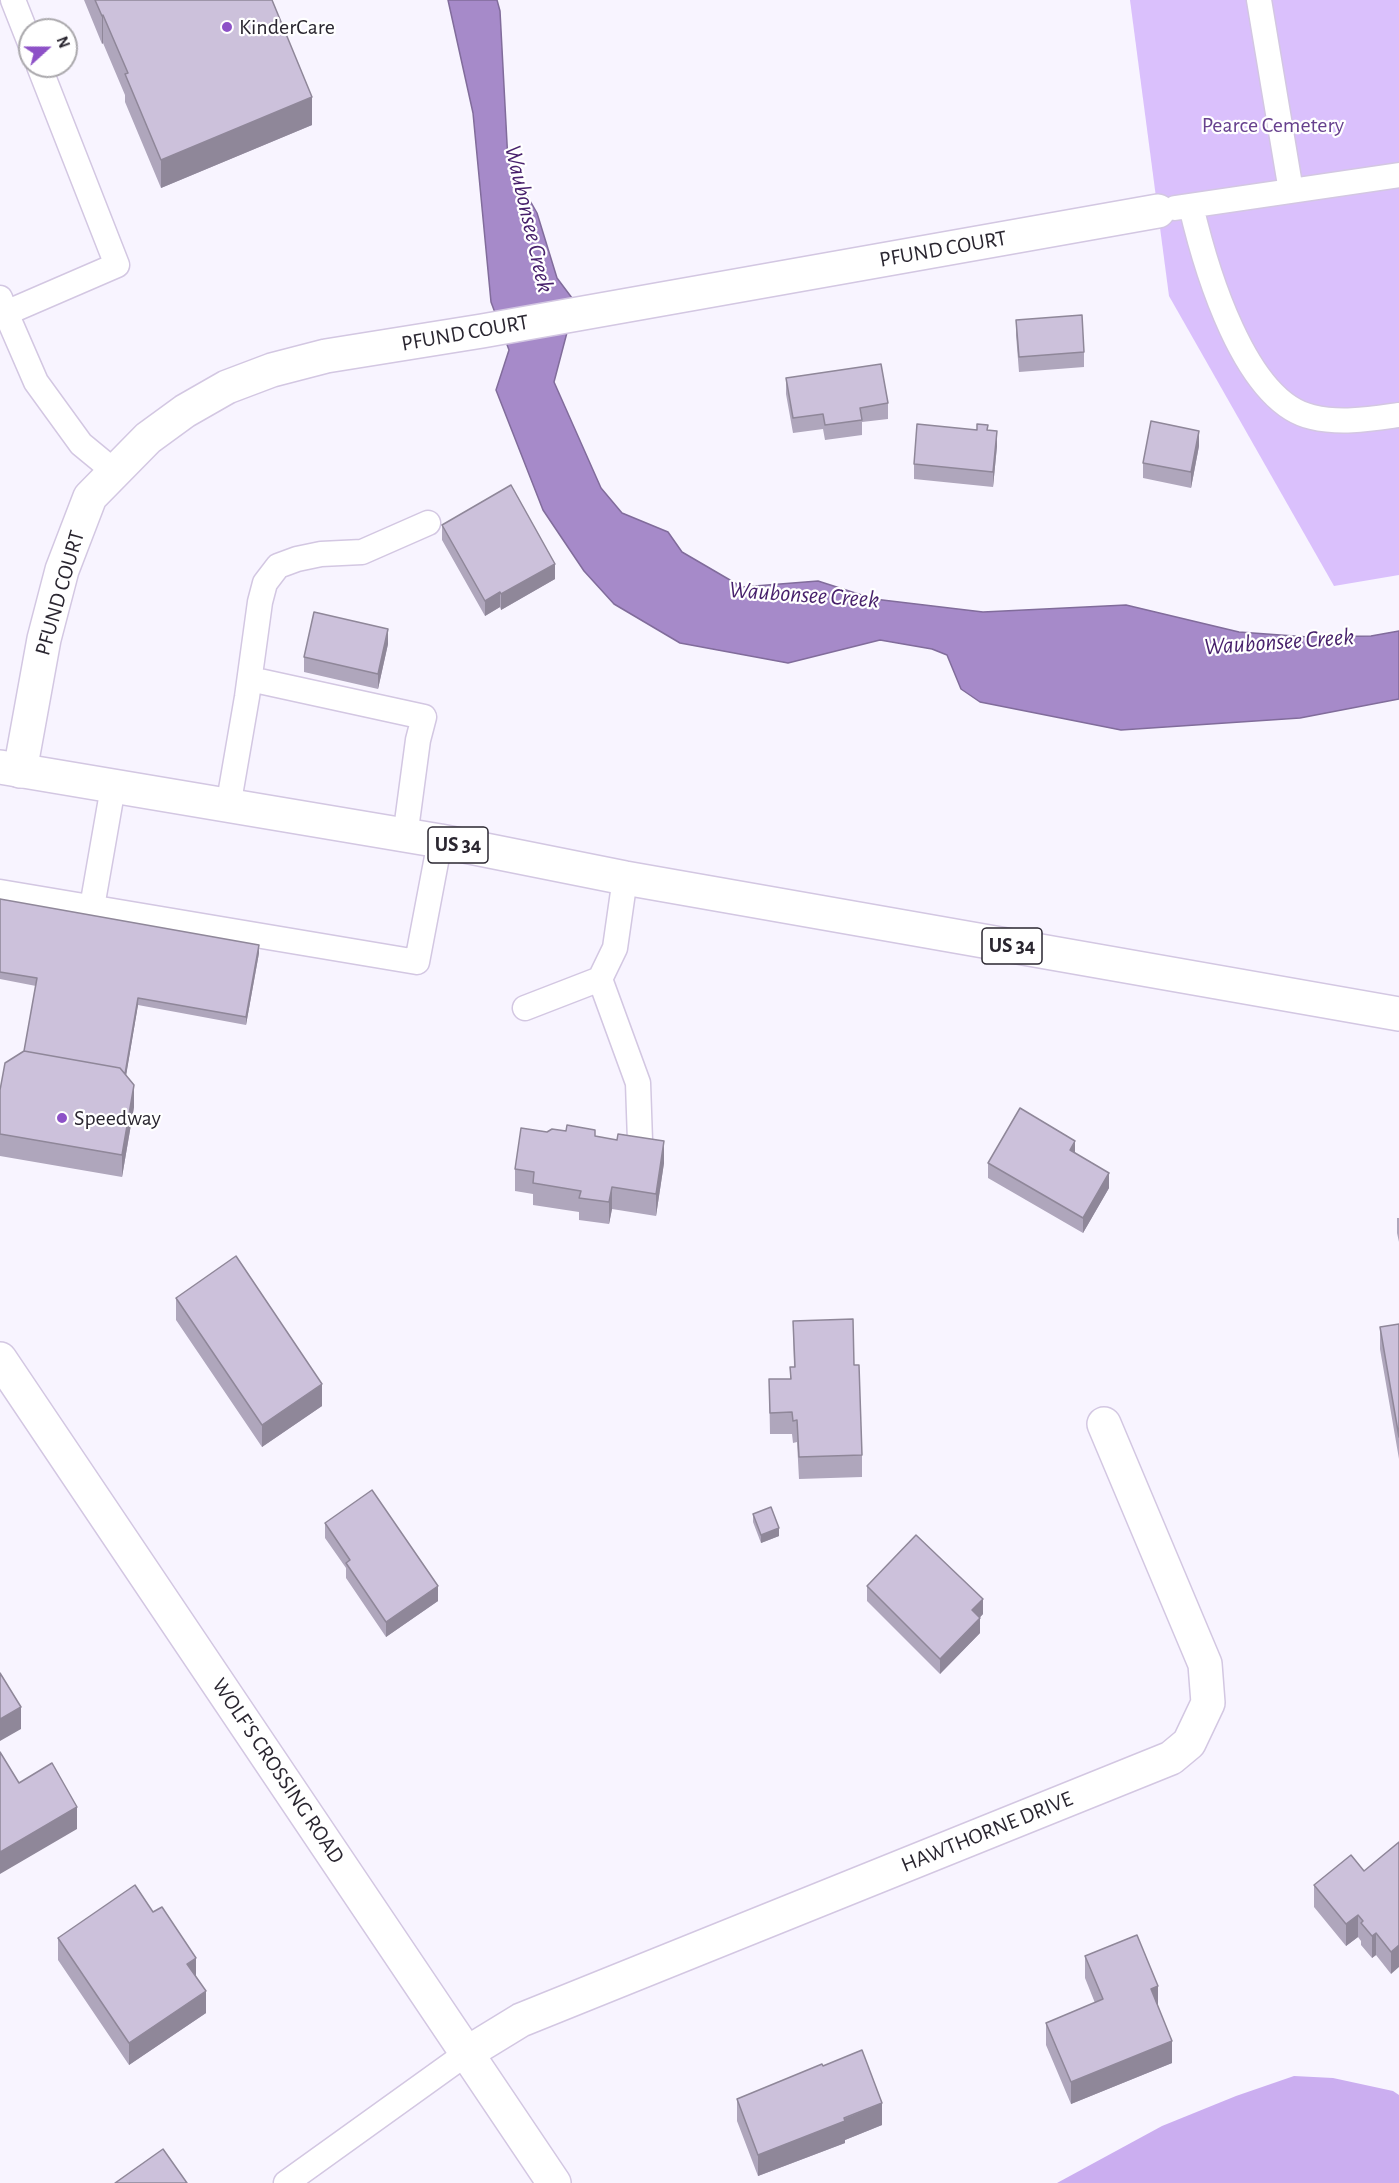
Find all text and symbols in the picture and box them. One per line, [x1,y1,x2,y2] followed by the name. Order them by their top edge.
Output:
[239,14,335,40] place label: KinderCare
[18,18,78,78] north arrow
[220,20,234,34] marker: KinderCare
[53,34,72,50] text: N
[1202,112,1344,138] park label: Pearce Cemetery
[498,143,560,295] water label: Waubonsee Creek
[877,225,1009,273] street label: PFUND COURT
[399,309,531,357] street label: PFUND COURT
[30,527,90,659] street label: PFUND COURT
[728,575,880,615] water label: Waubonsee Creek
[1203,622,1355,662] water label: Waubonsee Creek
[428,827,488,863] road number: US 34
[982,928,1042,964] road number: US 34
[74,1105,161,1131] place label: Speedway
[55,1111,69,1125] marker: Speedway
[206,1673,350,1869] street label: WOLF'S CROSSING ROAD
[897,1786,1077,1878] street label: HAWTHORNE DRIVE

